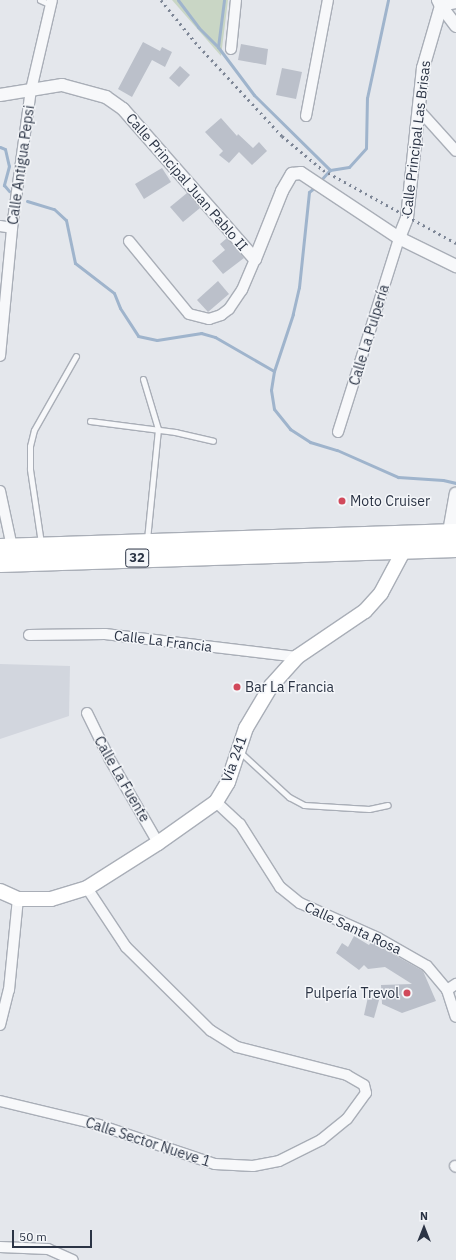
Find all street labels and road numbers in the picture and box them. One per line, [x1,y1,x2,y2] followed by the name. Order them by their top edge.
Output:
[398,59,434,217] street label: Calle Principal Las Brisas
[4,104,38,226] street label: Calle Antigua Pepsi
[123,110,251,254] street label: Calle Principal Juan Pablo II
[346,283,392,387] street label: Calle La Pulpería
[125,547,149,569] road number: 32
[113,627,213,655] street label: Calle La Francia
[91,733,153,825] street label: Calle La Fuente
[218,734,250,784] street label: Vía 241
[302,898,404,958] street label: Calle Santa Rosa
[83,1114,213,1170] street label: Calle Sector Nueve 1

